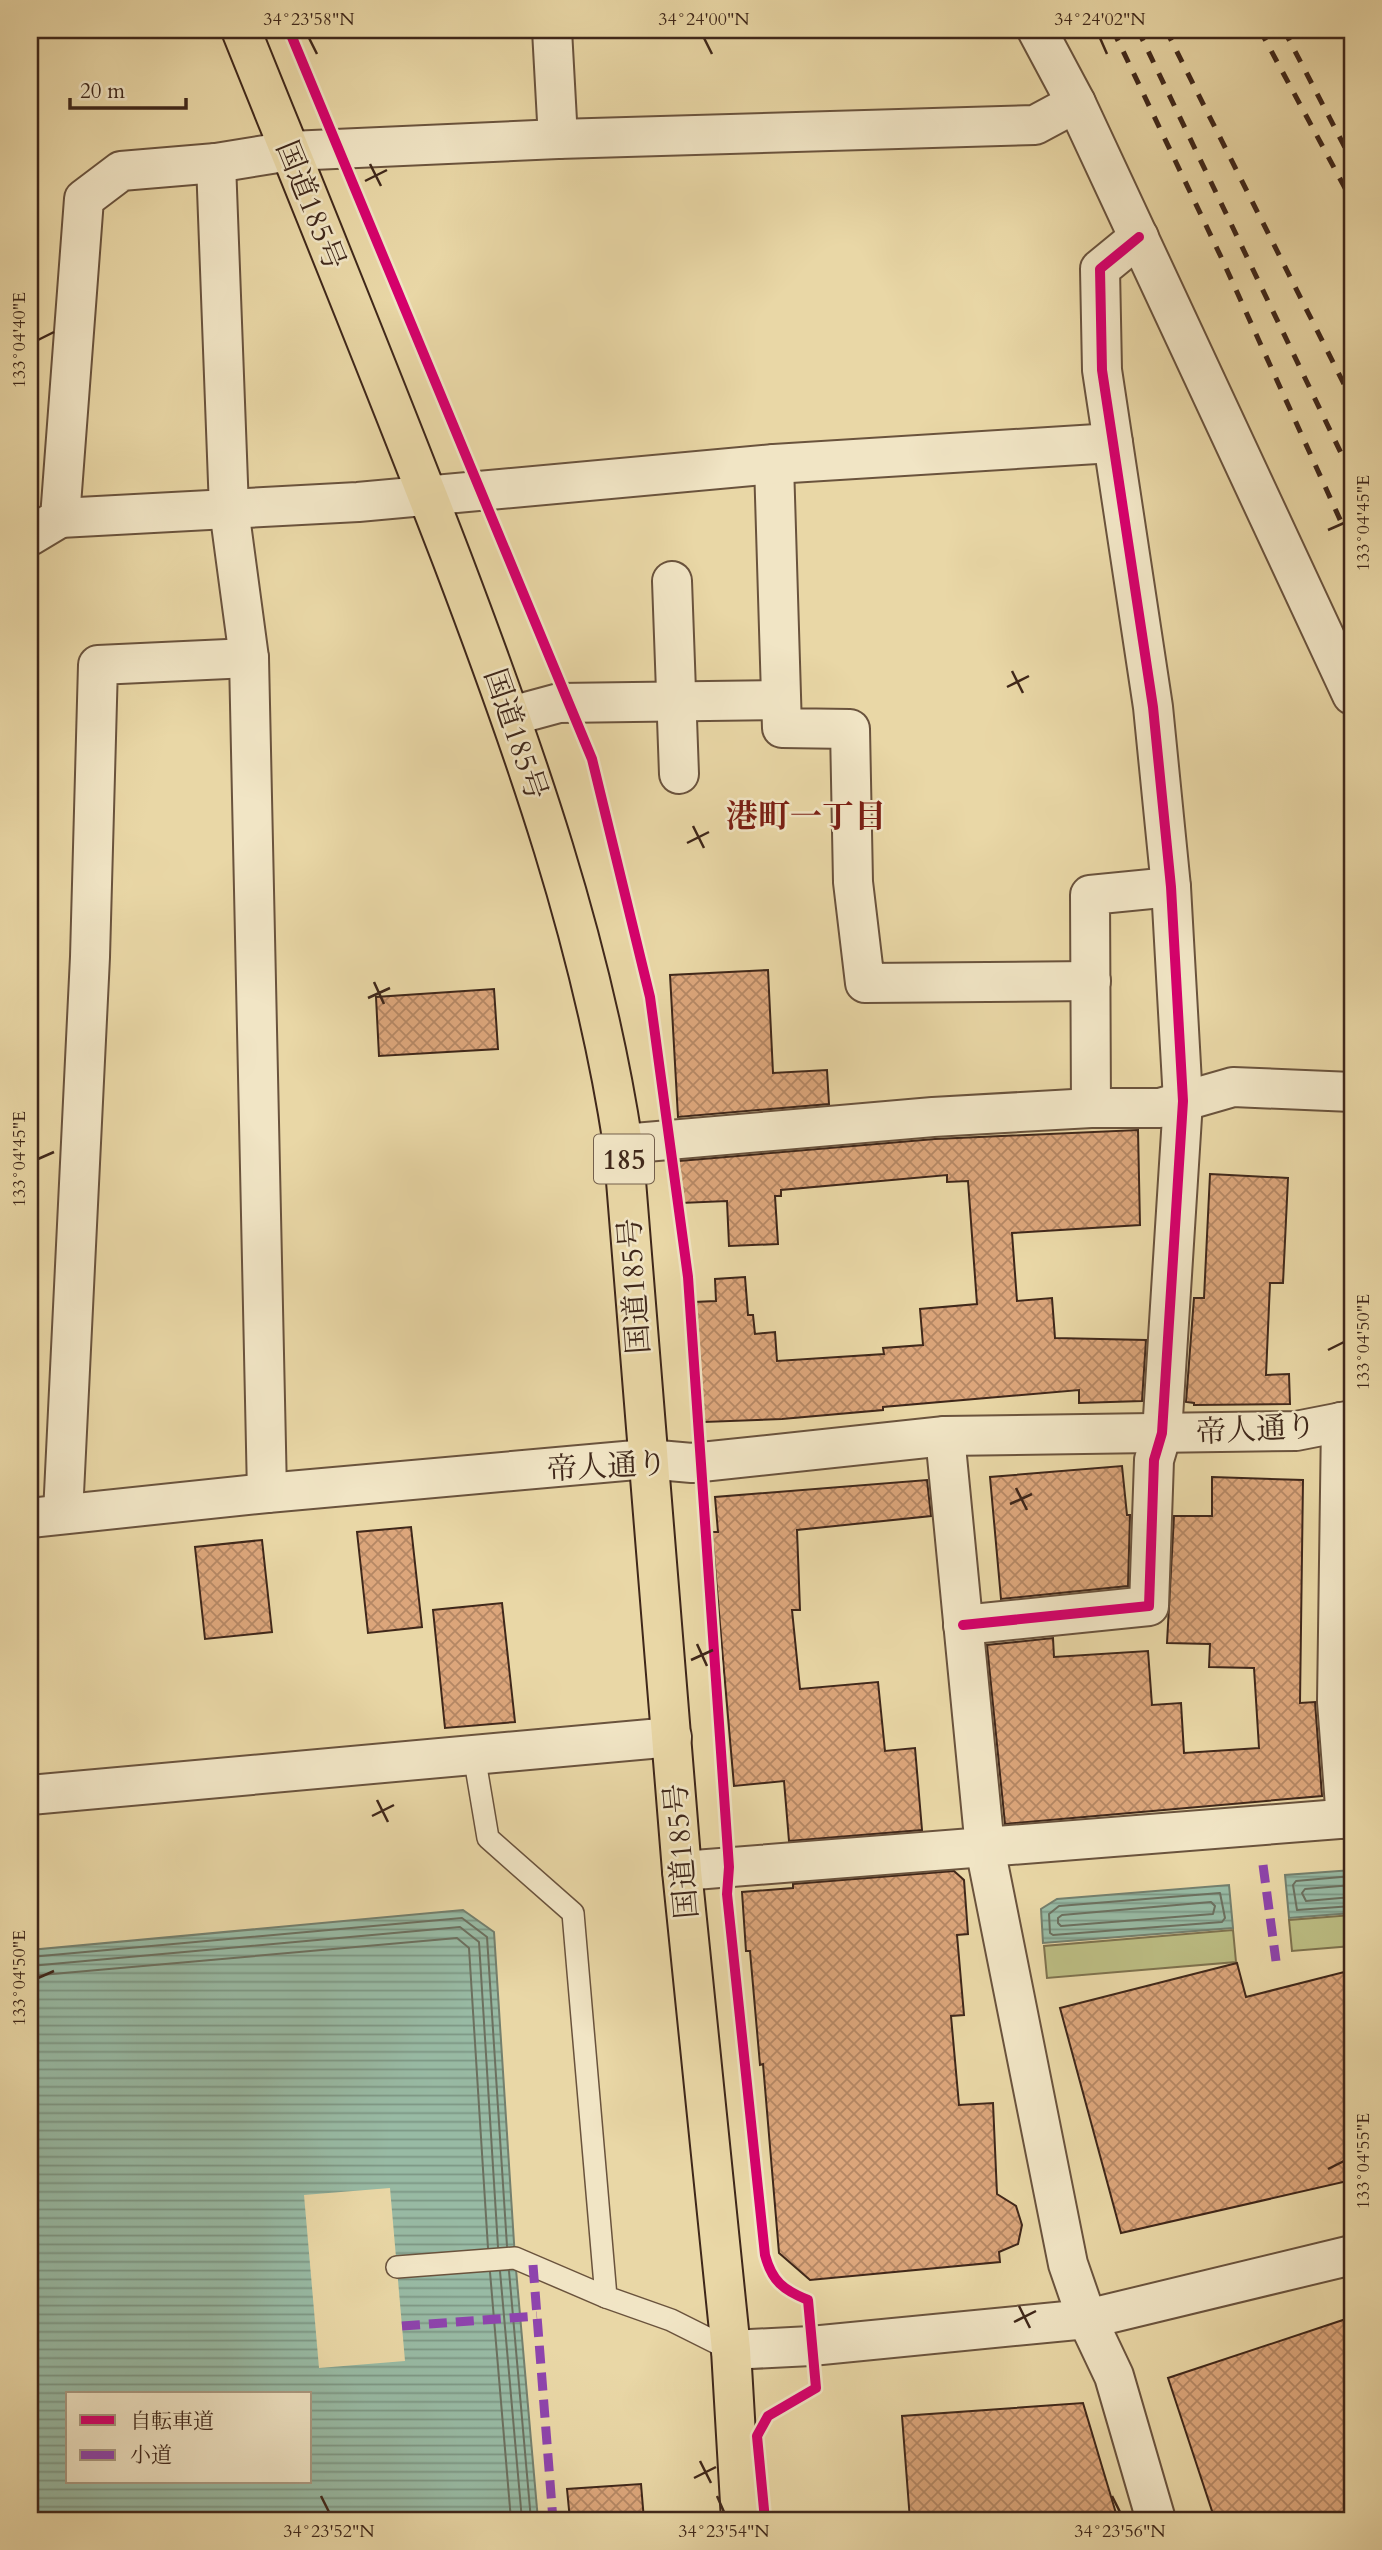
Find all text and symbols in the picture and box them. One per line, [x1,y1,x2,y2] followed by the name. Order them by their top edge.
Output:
[263,7,355,32] text: 34°23'58"N
[658,7,750,32] text: 34°24'00"N
[1054,7,1146,32] text: 34°24'02"N
[70,66,186,110] scale bar
[80,77,125,106] text: 20 m
[266,134,355,276] street label: 国道185号
[7,292,32,388] text: 133°04'40"E
[1351,475,1376,571] text: 133°04'45"E
[474,663,557,805] street label: 国道185号
[726,795,886,839] district label: 港町一丁目
[7,1111,32,1207] text: 133°04'45"E
[594,1134,654,1184] road number: 185
[609,1217,660,1355] street label: 国道185号
[1351,1294,1376,1390] text: 133°04'50"E
[1195,1406,1317,1453] street label: 帝人通り
[546,1443,668,1490] street label: 帝人通り
[655,1781,708,1921] street label: 国道185号
[7,1930,32,2026] text: 133°04'50"E
[1351,2113,1376,2209] text: 133°04'55"E
[66,2392,312,2484] legend
[130,2407,214,2436] text: 自転車道
[130,2441,172,2470] text: 小道
[283,2519,375,2544] text: 34°23'52"N
[678,2519,770,2544] text: 34°23'54"N
[1074,2519,1166,2544] text: 34°23'56"N

